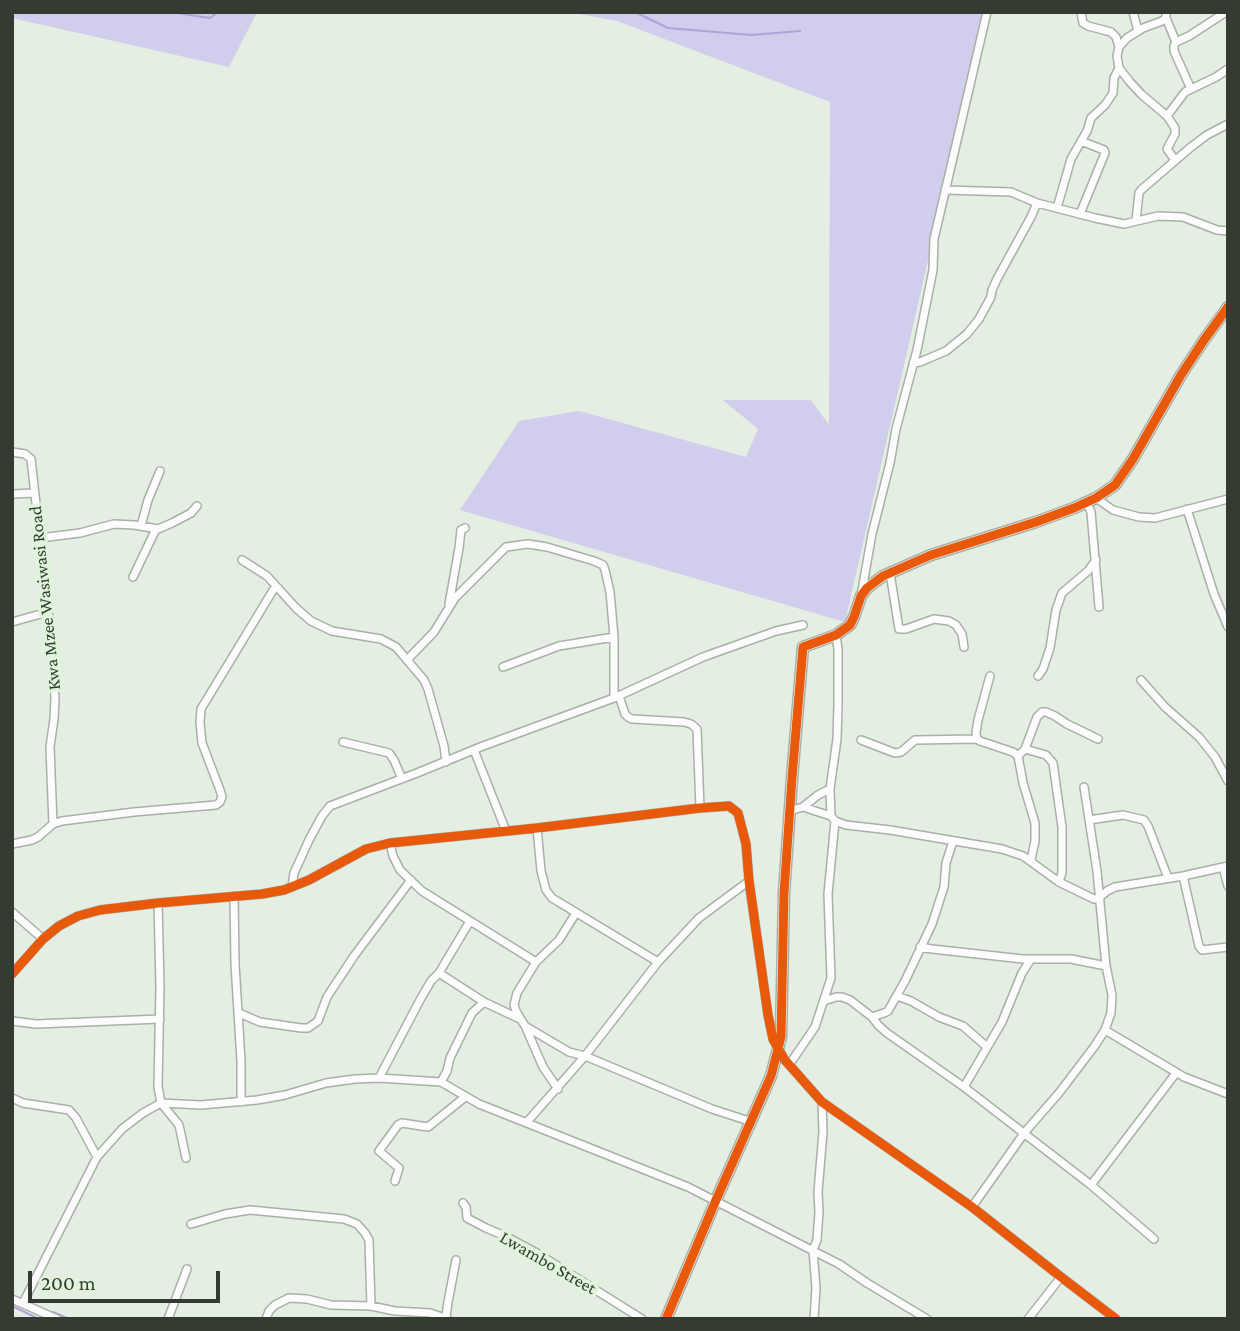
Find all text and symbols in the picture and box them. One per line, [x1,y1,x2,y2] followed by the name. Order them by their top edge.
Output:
[25,505,65,691] street label: Kwa Mzee Wasiwasi Road
[496,1227,600,1299] street label: Lwambo Street
[32,1258,224,1302] scale bar
[41,1271,96,1295] text: 200 m

